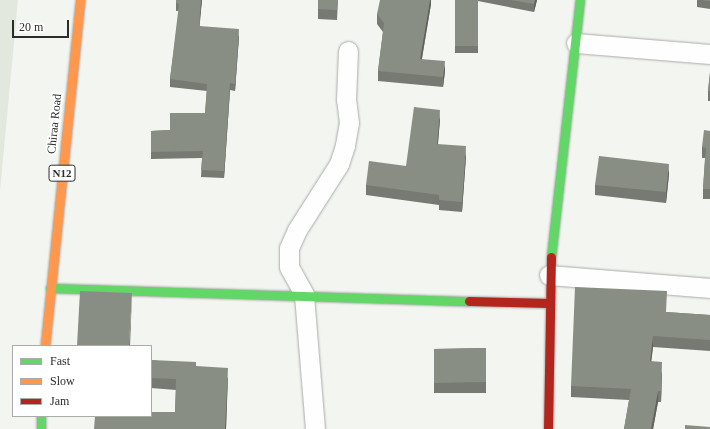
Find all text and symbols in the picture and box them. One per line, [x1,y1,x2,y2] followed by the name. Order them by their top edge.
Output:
[14,12,71,38] scale bar
[19,20,43,34] text: 20 m
[45,93,65,155] street label: Chiraa Road
[48,164,76,182] road number: N12
[12,345,152,417] legend
[50,354,70,368] text: Fast
[50,374,75,388] text: Slow
[50,394,69,408] text: Jam

